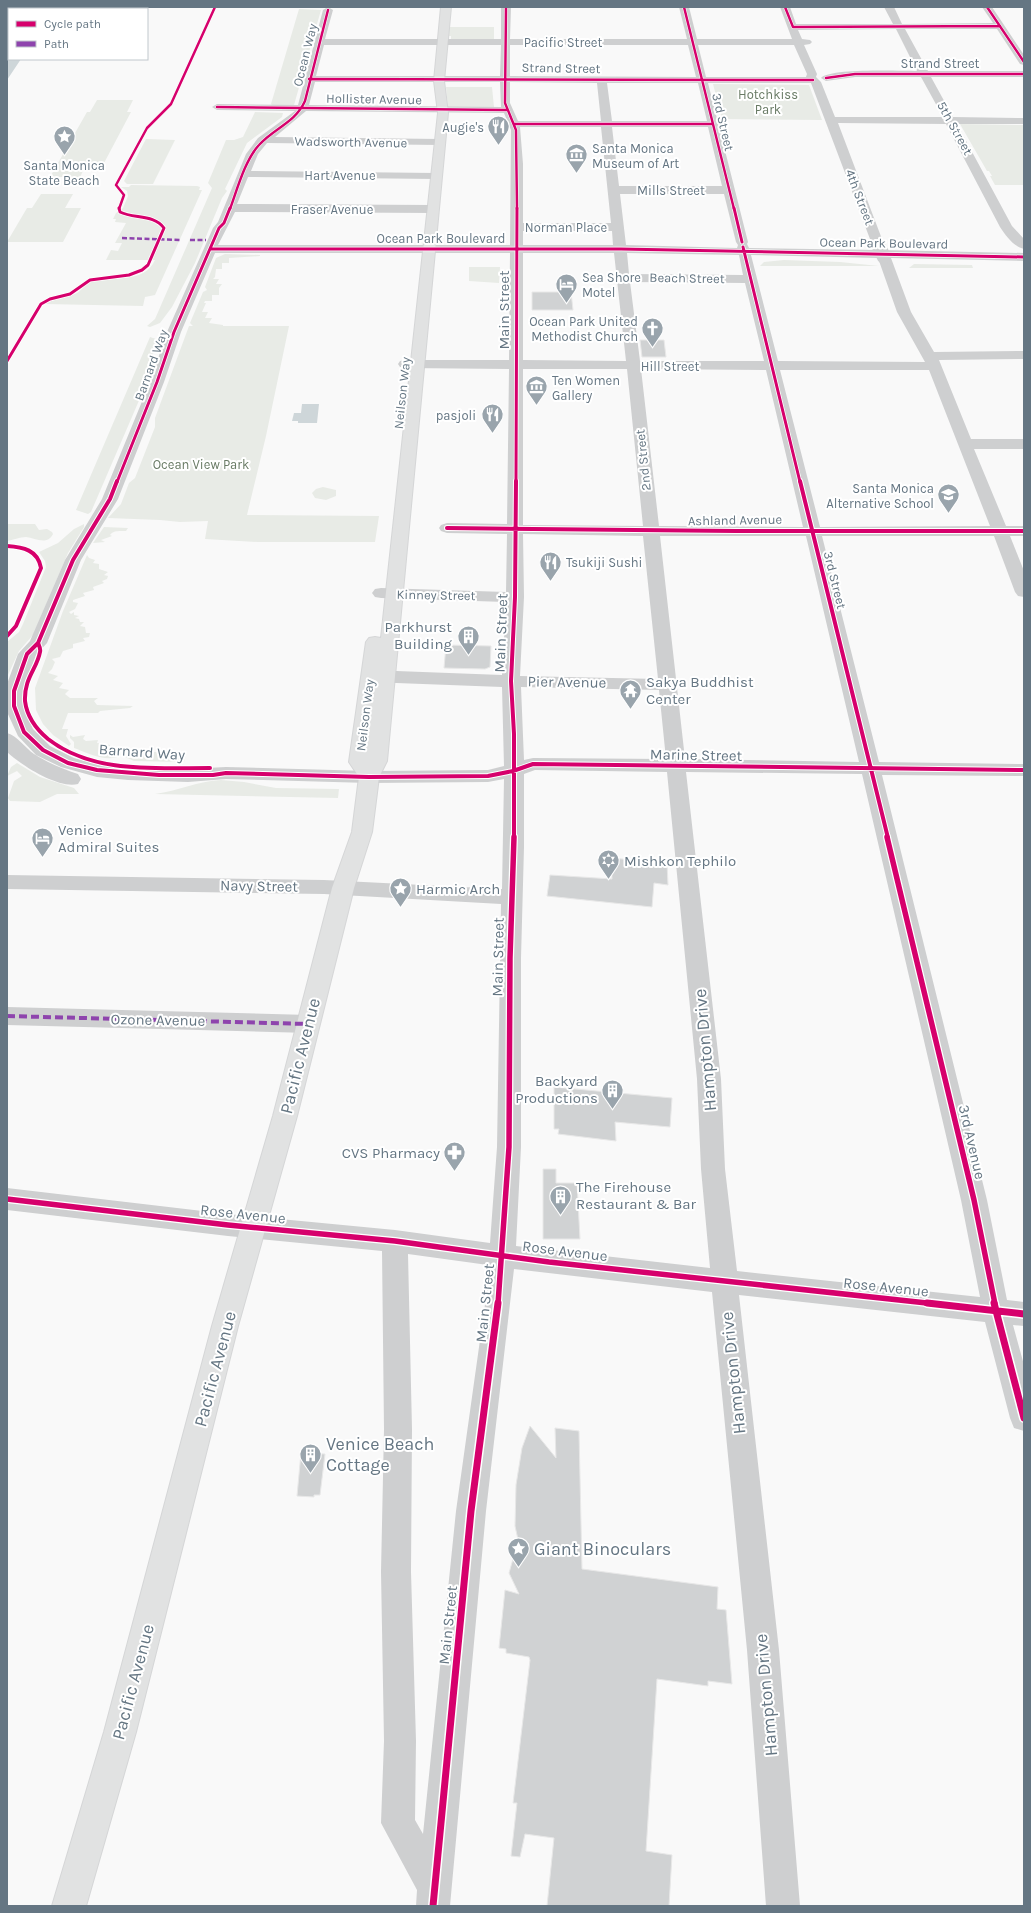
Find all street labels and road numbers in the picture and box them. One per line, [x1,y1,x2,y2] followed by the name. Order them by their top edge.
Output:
[290,22,320,88] street label: Ocean Way
[524,35,602,50] street label: Pacific Street
[901,56,980,71] street label: Strand Street
[521,60,601,76] street label: Strand Street
[326,91,422,107] street label: Hollister Avenue
[709,92,737,152] street label: 3rd Street
[934,99,976,157] street label: 5th Street
[295,134,408,150] street label: Wadsworth Avenue
[842,167,878,227] street label: 4th Street
[304,168,376,183] street label: Hart Avenue
[637,183,705,198] street label: Mills Street
[291,202,374,217] street label: Fraser Avenue
[525,220,607,235] street label: Norman Place
[377,231,505,246] street label: Ocean Park Boulevard
[819,234,949,252] street label: Ocean Park Boulevard
[495,270,513,350] street label: Main Street
[649,270,725,286] street label: Beach Street
[131,327,171,403] street label: Barnard Way
[391,356,413,430] street label: Neilson Way
[641,359,699,374] street label: Hill Street
[632,428,654,492] street label: 2nd Street
[688,512,783,528] street label: Ashland Avenue
[821,550,849,610] street label: 3rd Street
[396,587,476,603] street label: Kinney Street
[491,593,511,673] street label: Main Street
[527,672,607,692] street label: Pier Avenue
[353,678,377,752] street label: Neilson Way
[98,740,186,764] street label: Barnard Way
[650,745,743,765] street label: Marine Street
[220,876,298,896] street label: Navy Street
[488,917,508,997] street label: Main Street
[689,988,721,1112] street label: Hampton Drive
[275,996,325,1116] street label: Pacific Avenue
[111,1010,205,1030] street label: Ozone Avenue
[955,1103,989,1181] street label: 3rd Avenue
[199,1201,287,1227] street label: Rose Avenue
[521,1237,609,1265] street label: Rose Avenue
[472,1262,498,1343] street label: Main Street
[842,1274,930,1300] street label: Rose Avenue
[189,1309,241,1429] street label: Pacific Avenue
[716,1311,750,1435] street label: Hampton Drive
[435,1584,461,1665] street label: Main Street
[107,1622,159,1742] street label: Pacific Avenue
[750,1633,782,1757] street label: Hampton Drive

